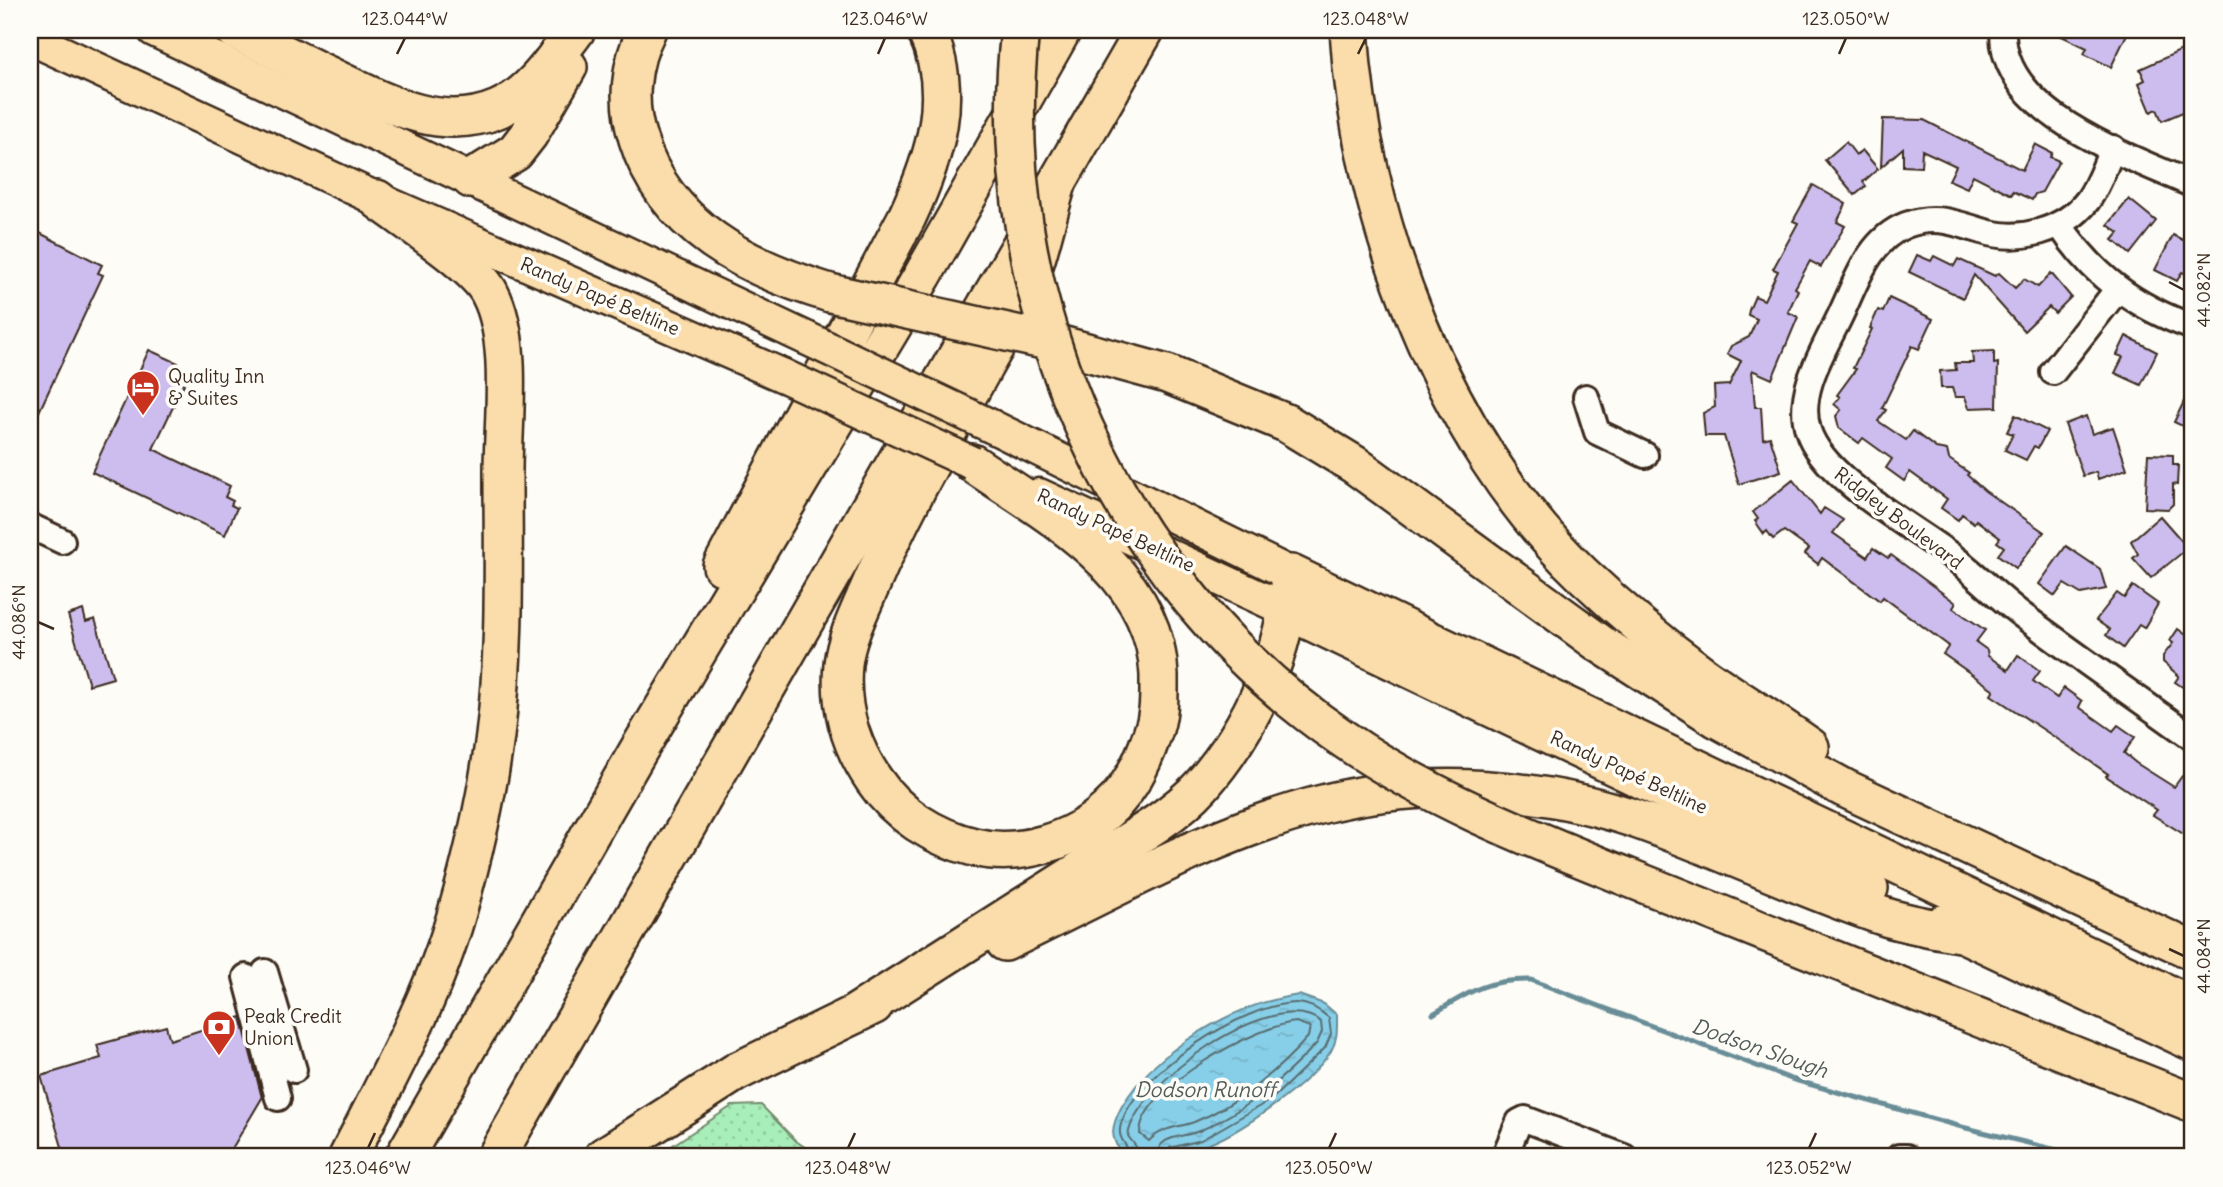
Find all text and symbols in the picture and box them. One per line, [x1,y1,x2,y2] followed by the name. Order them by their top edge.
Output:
[362,7,448,30] text: 123.044°W
[842,7,928,30] text: 123.046°W
[1323,7,1409,30] text: 123.048°W
[1802,7,1890,30] text: 123.050°W
[517,252,683,340] street label: Randy Papé Beltline
[2192,252,2215,328] text: 44.082°N
[168,364,265,410] place label: Quality Inn & Suites
[124,368,162,417] hotel icon: Quality Inn & Suites
[1830,462,1968,574] street label: Ridgley Boulevard
[1034,483,1198,577] street label: Randy Papé Beltline
[7,584,30,660] text: 44.086°N
[1547,725,1711,819] street label: Randy Papé Beltline
[2192,918,2215,994] text: 44.084°N
[244,1004,342,1050] place label: Peak Credit Union
[200,1008,238,1057] bank icon: Peak Credit Union
[1689,1012,1832,1084] water label: Dodson Slough
[1135,1076,1279,1103] water label: Dodson Runoff
[325,1156,411,1179] text: 123.046°W
[805,1156,891,1179] text: 123.048°W
[1285,1156,1373,1179] text: 123.050°W
[1766,1156,1852,1179] text: 123.052°W

